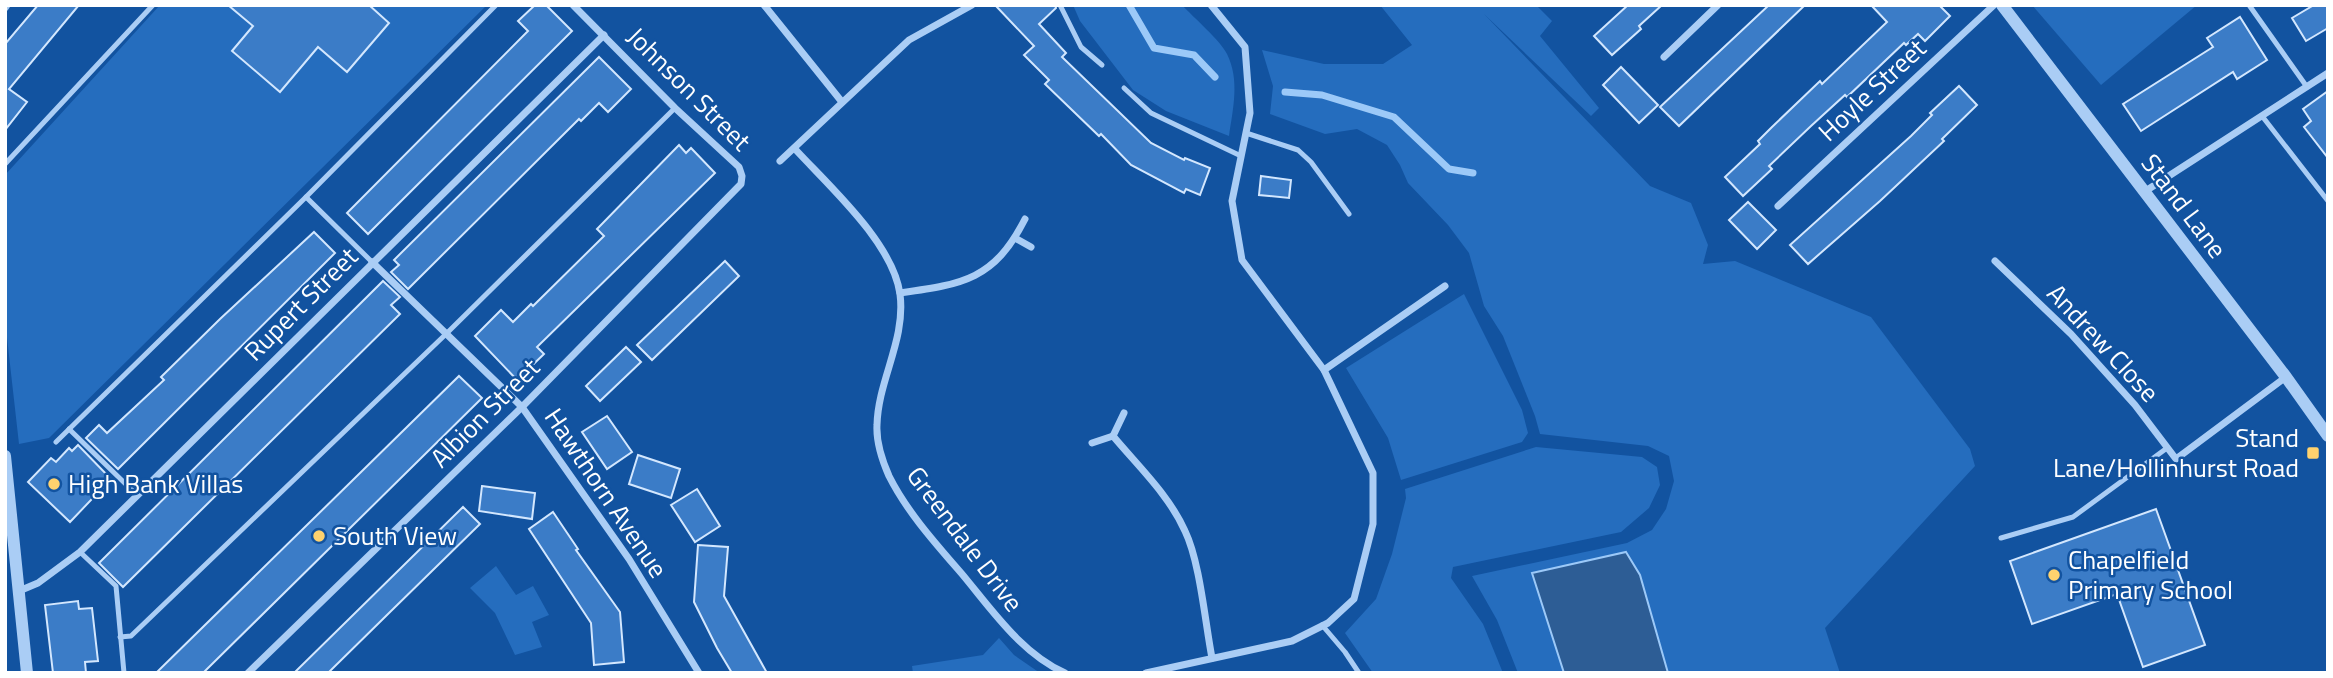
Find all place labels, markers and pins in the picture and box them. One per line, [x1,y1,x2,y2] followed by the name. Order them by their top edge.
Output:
[2053,418,2299,487] place label: Stand Lane/Hollinhurst Road
[2305,445,2321,461] marker: Stand Lane/Hollinhurst Road
[68,464,243,503] place label: High Bank Villas
[46,476,62,492] marker: High Bank Villas
[333,516,457,555] place label: South View
[311,528,327,544] marker: South View
[2068,540,2233,609] place label: Chapelfield Primary School
[2046,567,2062,583] marker: Chapelfield Primary School

